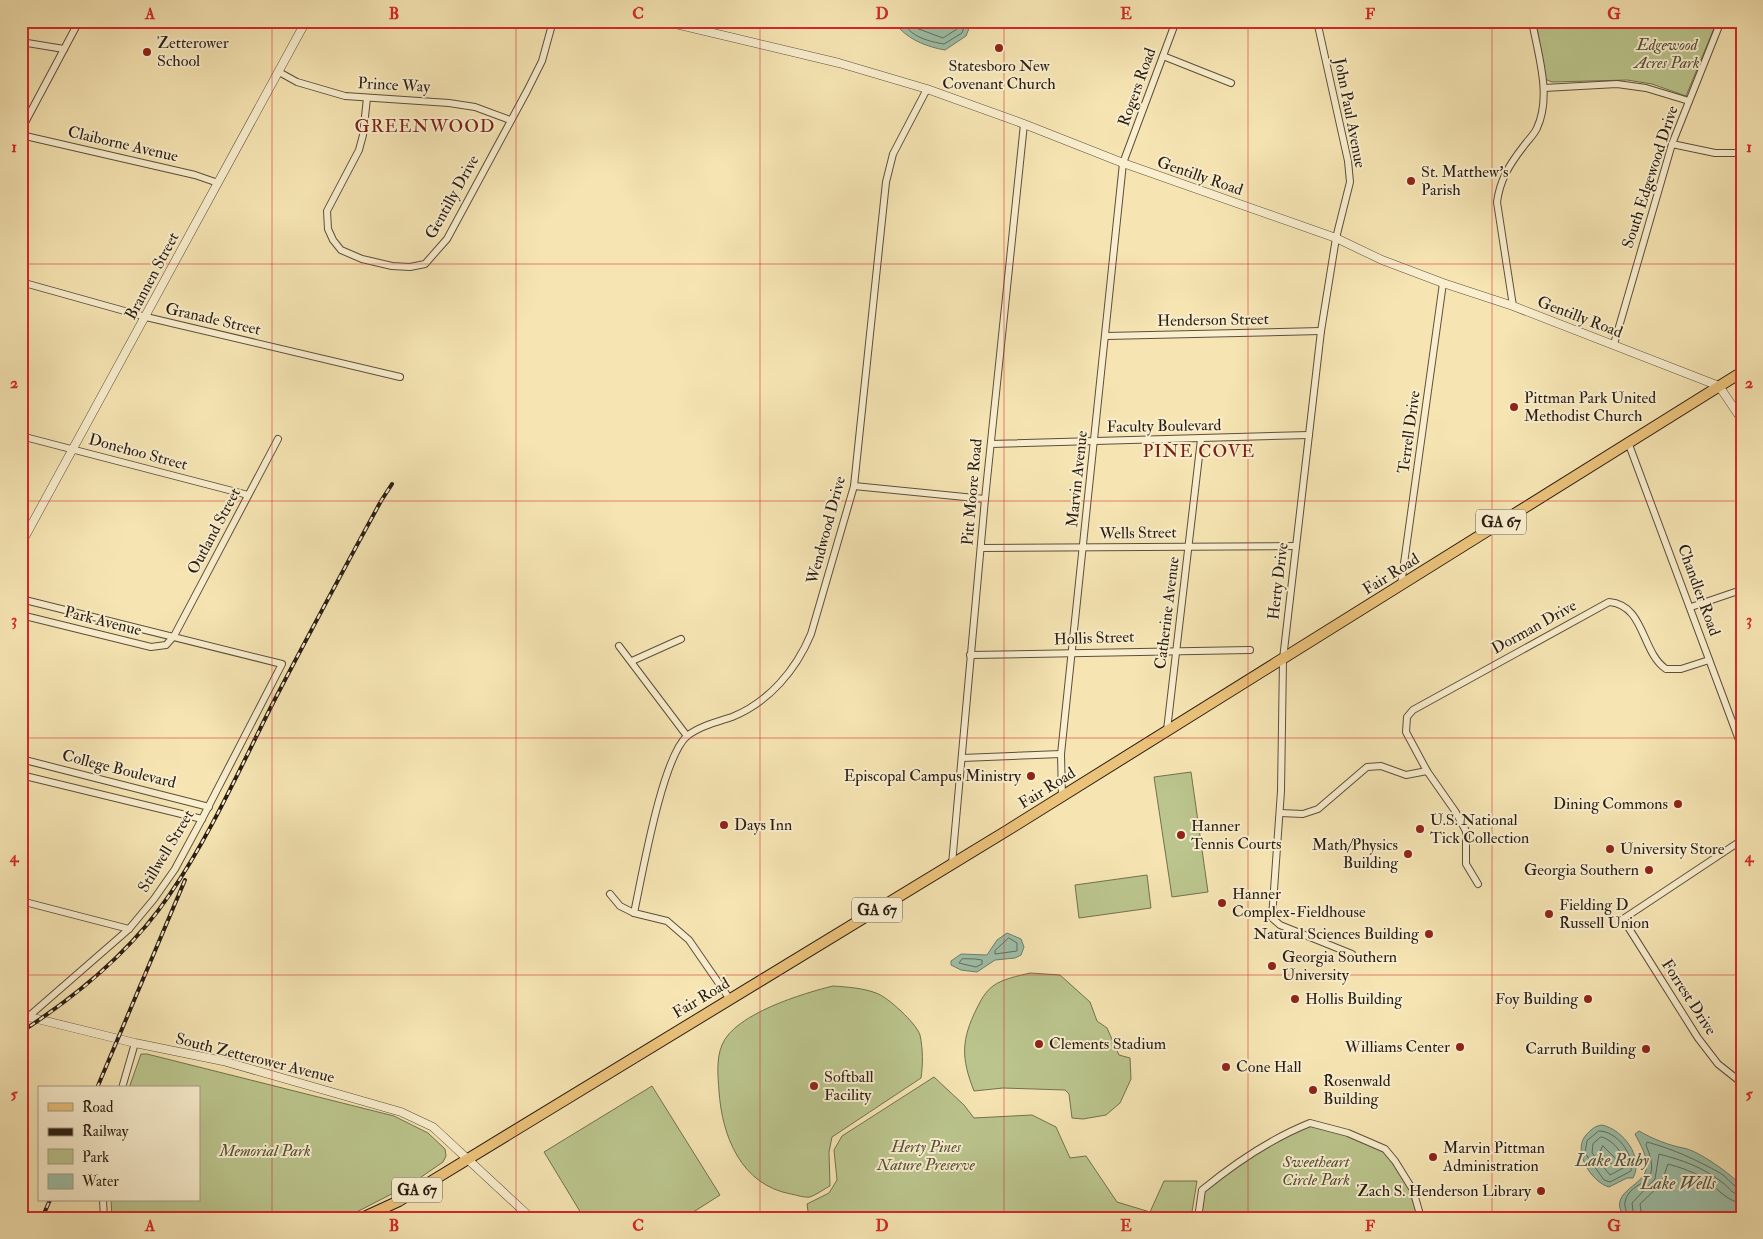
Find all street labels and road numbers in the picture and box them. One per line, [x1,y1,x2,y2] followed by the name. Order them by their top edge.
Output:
[1114,45,1160,129] street label: Rogers Road
[1328,55,1371,170] street label: John Paul Avenue
[357,73,432,97] street label: Prince Way
[1618,103,1683,251] street label: South Edgewood Drive
[66,122,180,166] street label: Claiborne Avenue
[421,151,483,242] street label: Gentilly Drive
[1154,152,1246,200] street label: Gentilly Road
[121,229,183,323] street label: Brannen Street
[1535,292,1626,342] street label: Gentilly Road
[163,298,263,340] street label: Granade Street
[1157,309,1269,331] street label: Henderson Street
[1393,389,1425,475] street label: Terrell Drive
[1106,415,1222,437] street label: Faculty Boulevard
[86,429,190,475] street label: Donehoo Street
[1062,429,1092,528] street label: Marvin Avenue
[957,438,987,546] street label: Pitt Moore Road
[802,474,850,587] street label: Wendwood Drive
[183,484,245,578] street label: Outland Street
[1476,510,1526,534] road number: GA 67
[1098,522,1177,544] street label: Wells Street
[1263,541,1293,621] street label: Herty Drive
[1673,541,1725,639] street label: Chandler Road
[1359,549,1423,599] street label: Fair Road
[1150,555,1184,670] street label: Catherine Avenue
[1488,595,1580,659] street label: Dorman Drive
[62,602,144,640] street label: Park Avenue
[1053,627,1135,649] street label: Hollis Street
[60,745,178,793] street label: College Boulevard
[1015,763,1079,813] street label: Fair Road
[133,806,199,896] street label: Stillwell Street
[852,898,902,922] road number: GA 67
[1657,955,1721,1039] street label: Forrest Drive
[669,973,733,1023] street label: Fair Road
[173,1029,337,1088] street label: South Zetterower Avenue
[392,1178,442,1202] road number: GA 67

